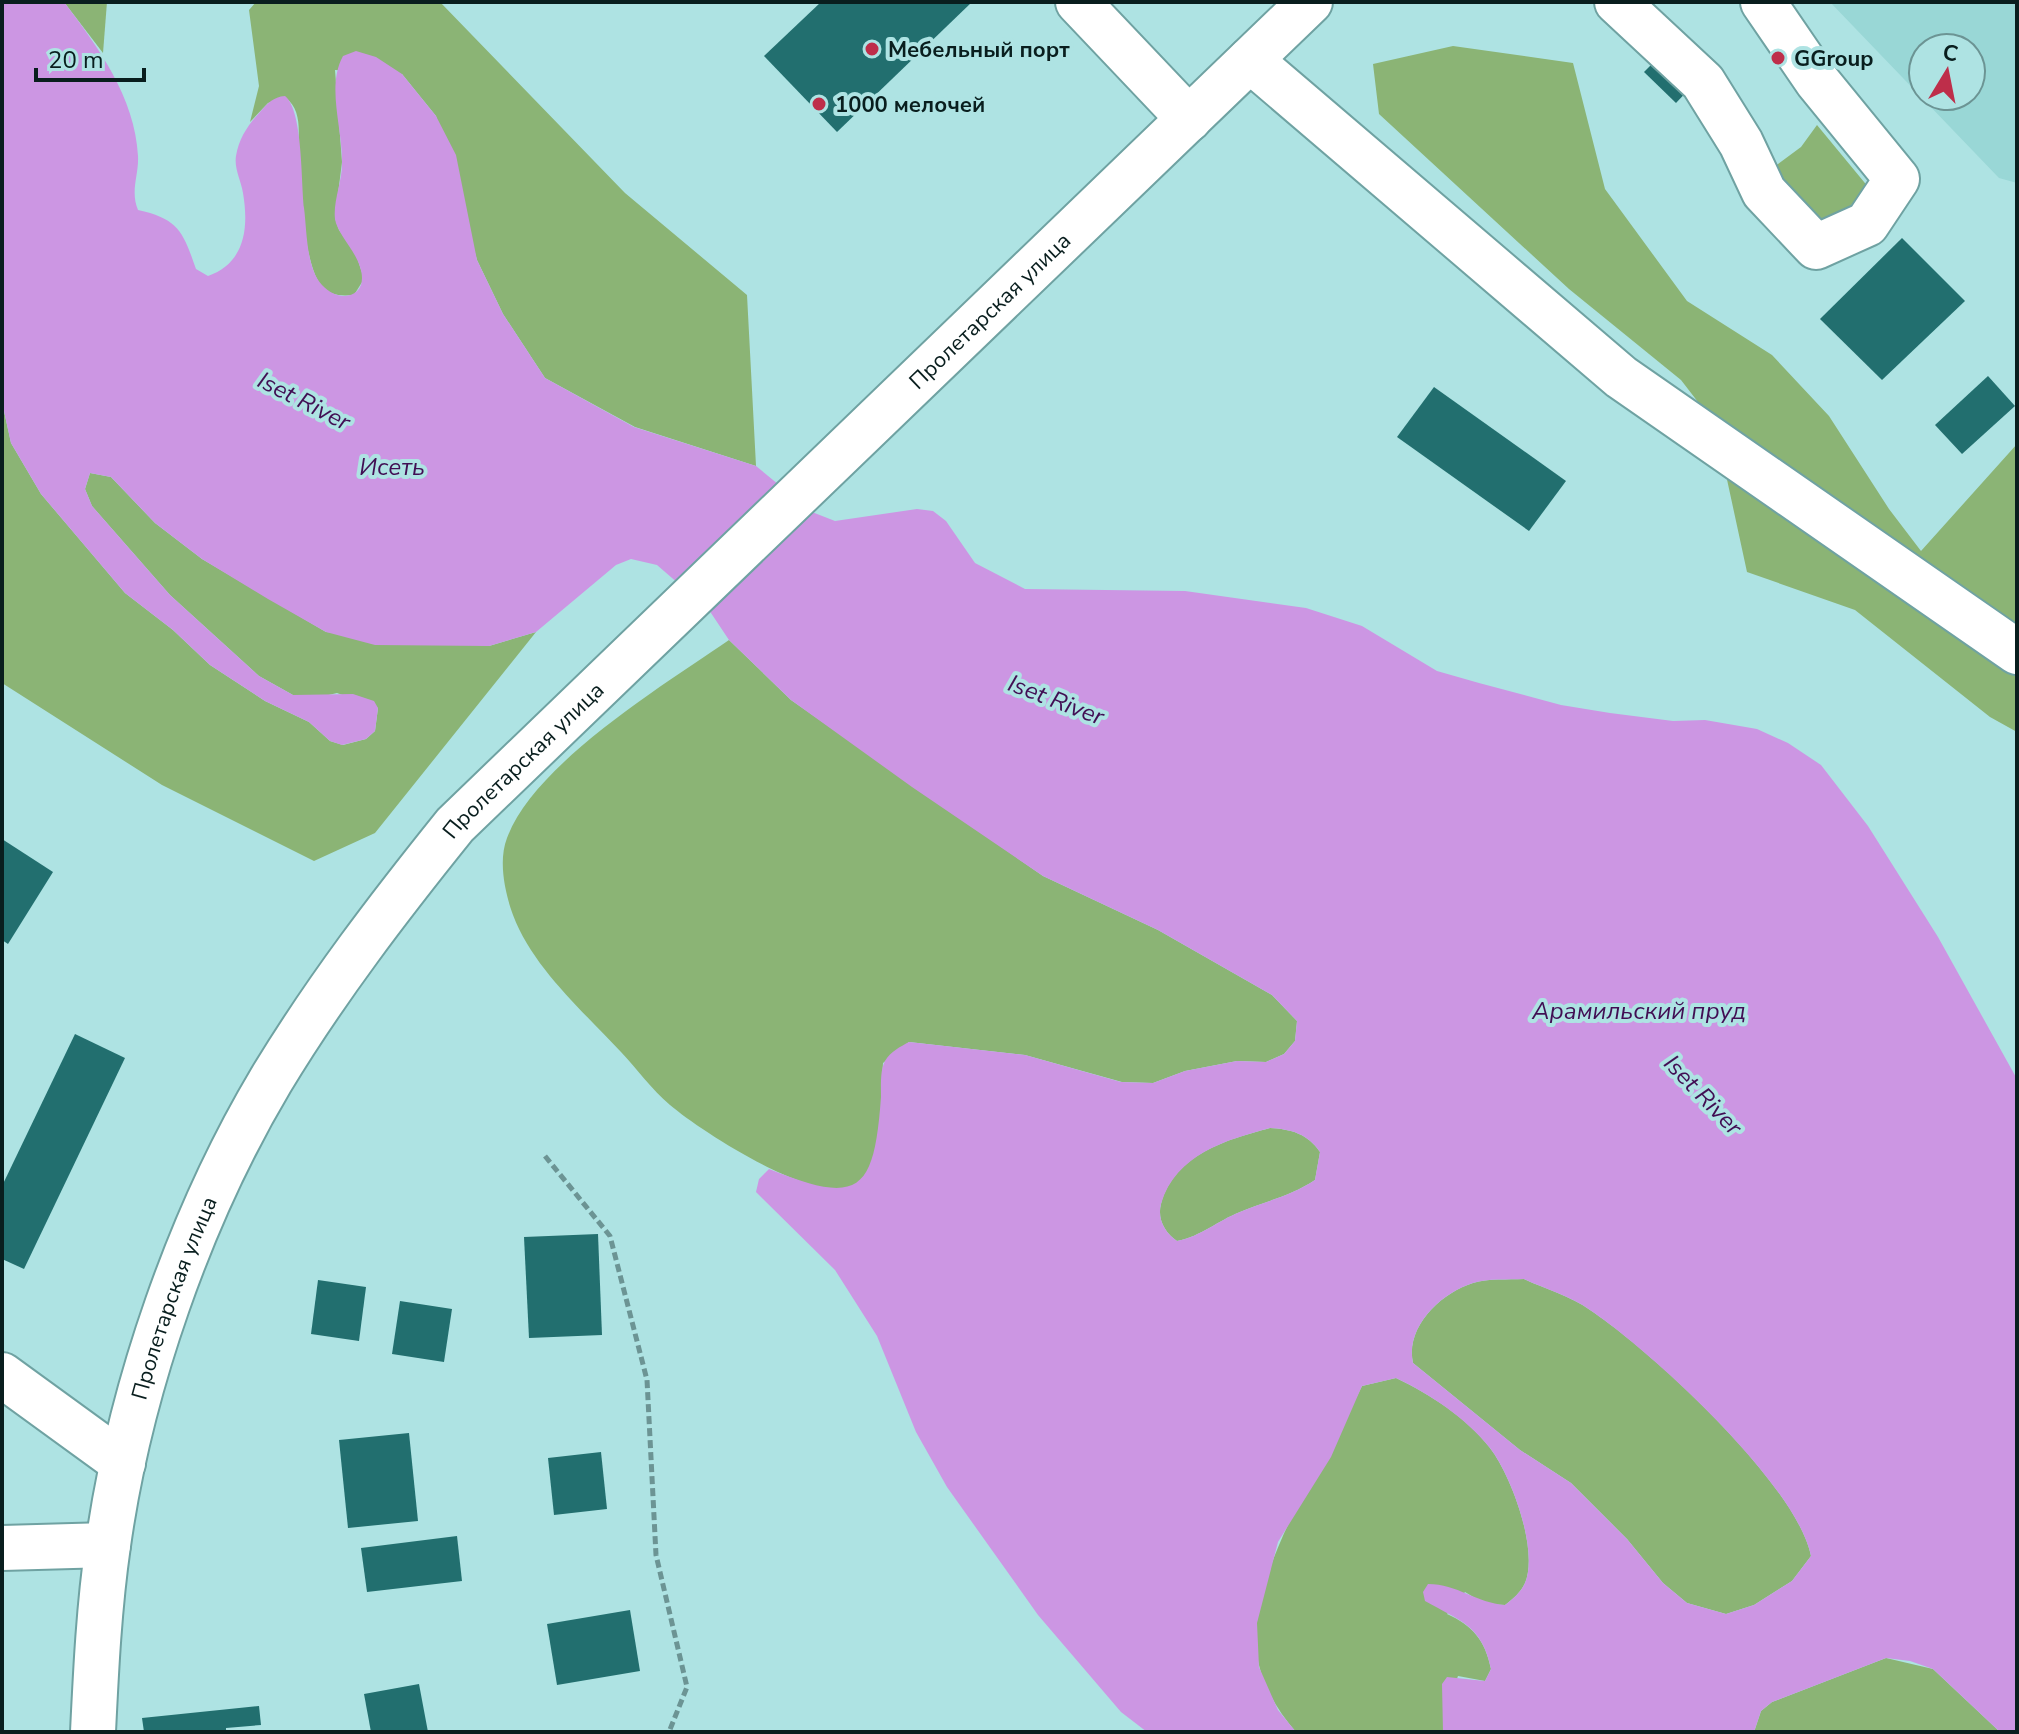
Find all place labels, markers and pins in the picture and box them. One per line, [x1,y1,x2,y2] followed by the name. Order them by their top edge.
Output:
[888,35,1070,65] place label: Мебельный порт
[863,40,881,58] marker: Мебельный порт
[1794,44,1873,74] place label: GGroup
[1769,49,1787,67] marker: GGroup
[835,90,985,120] place label: 1000 мелочей
[810,95,828,113] marker: 1000 мелочей

